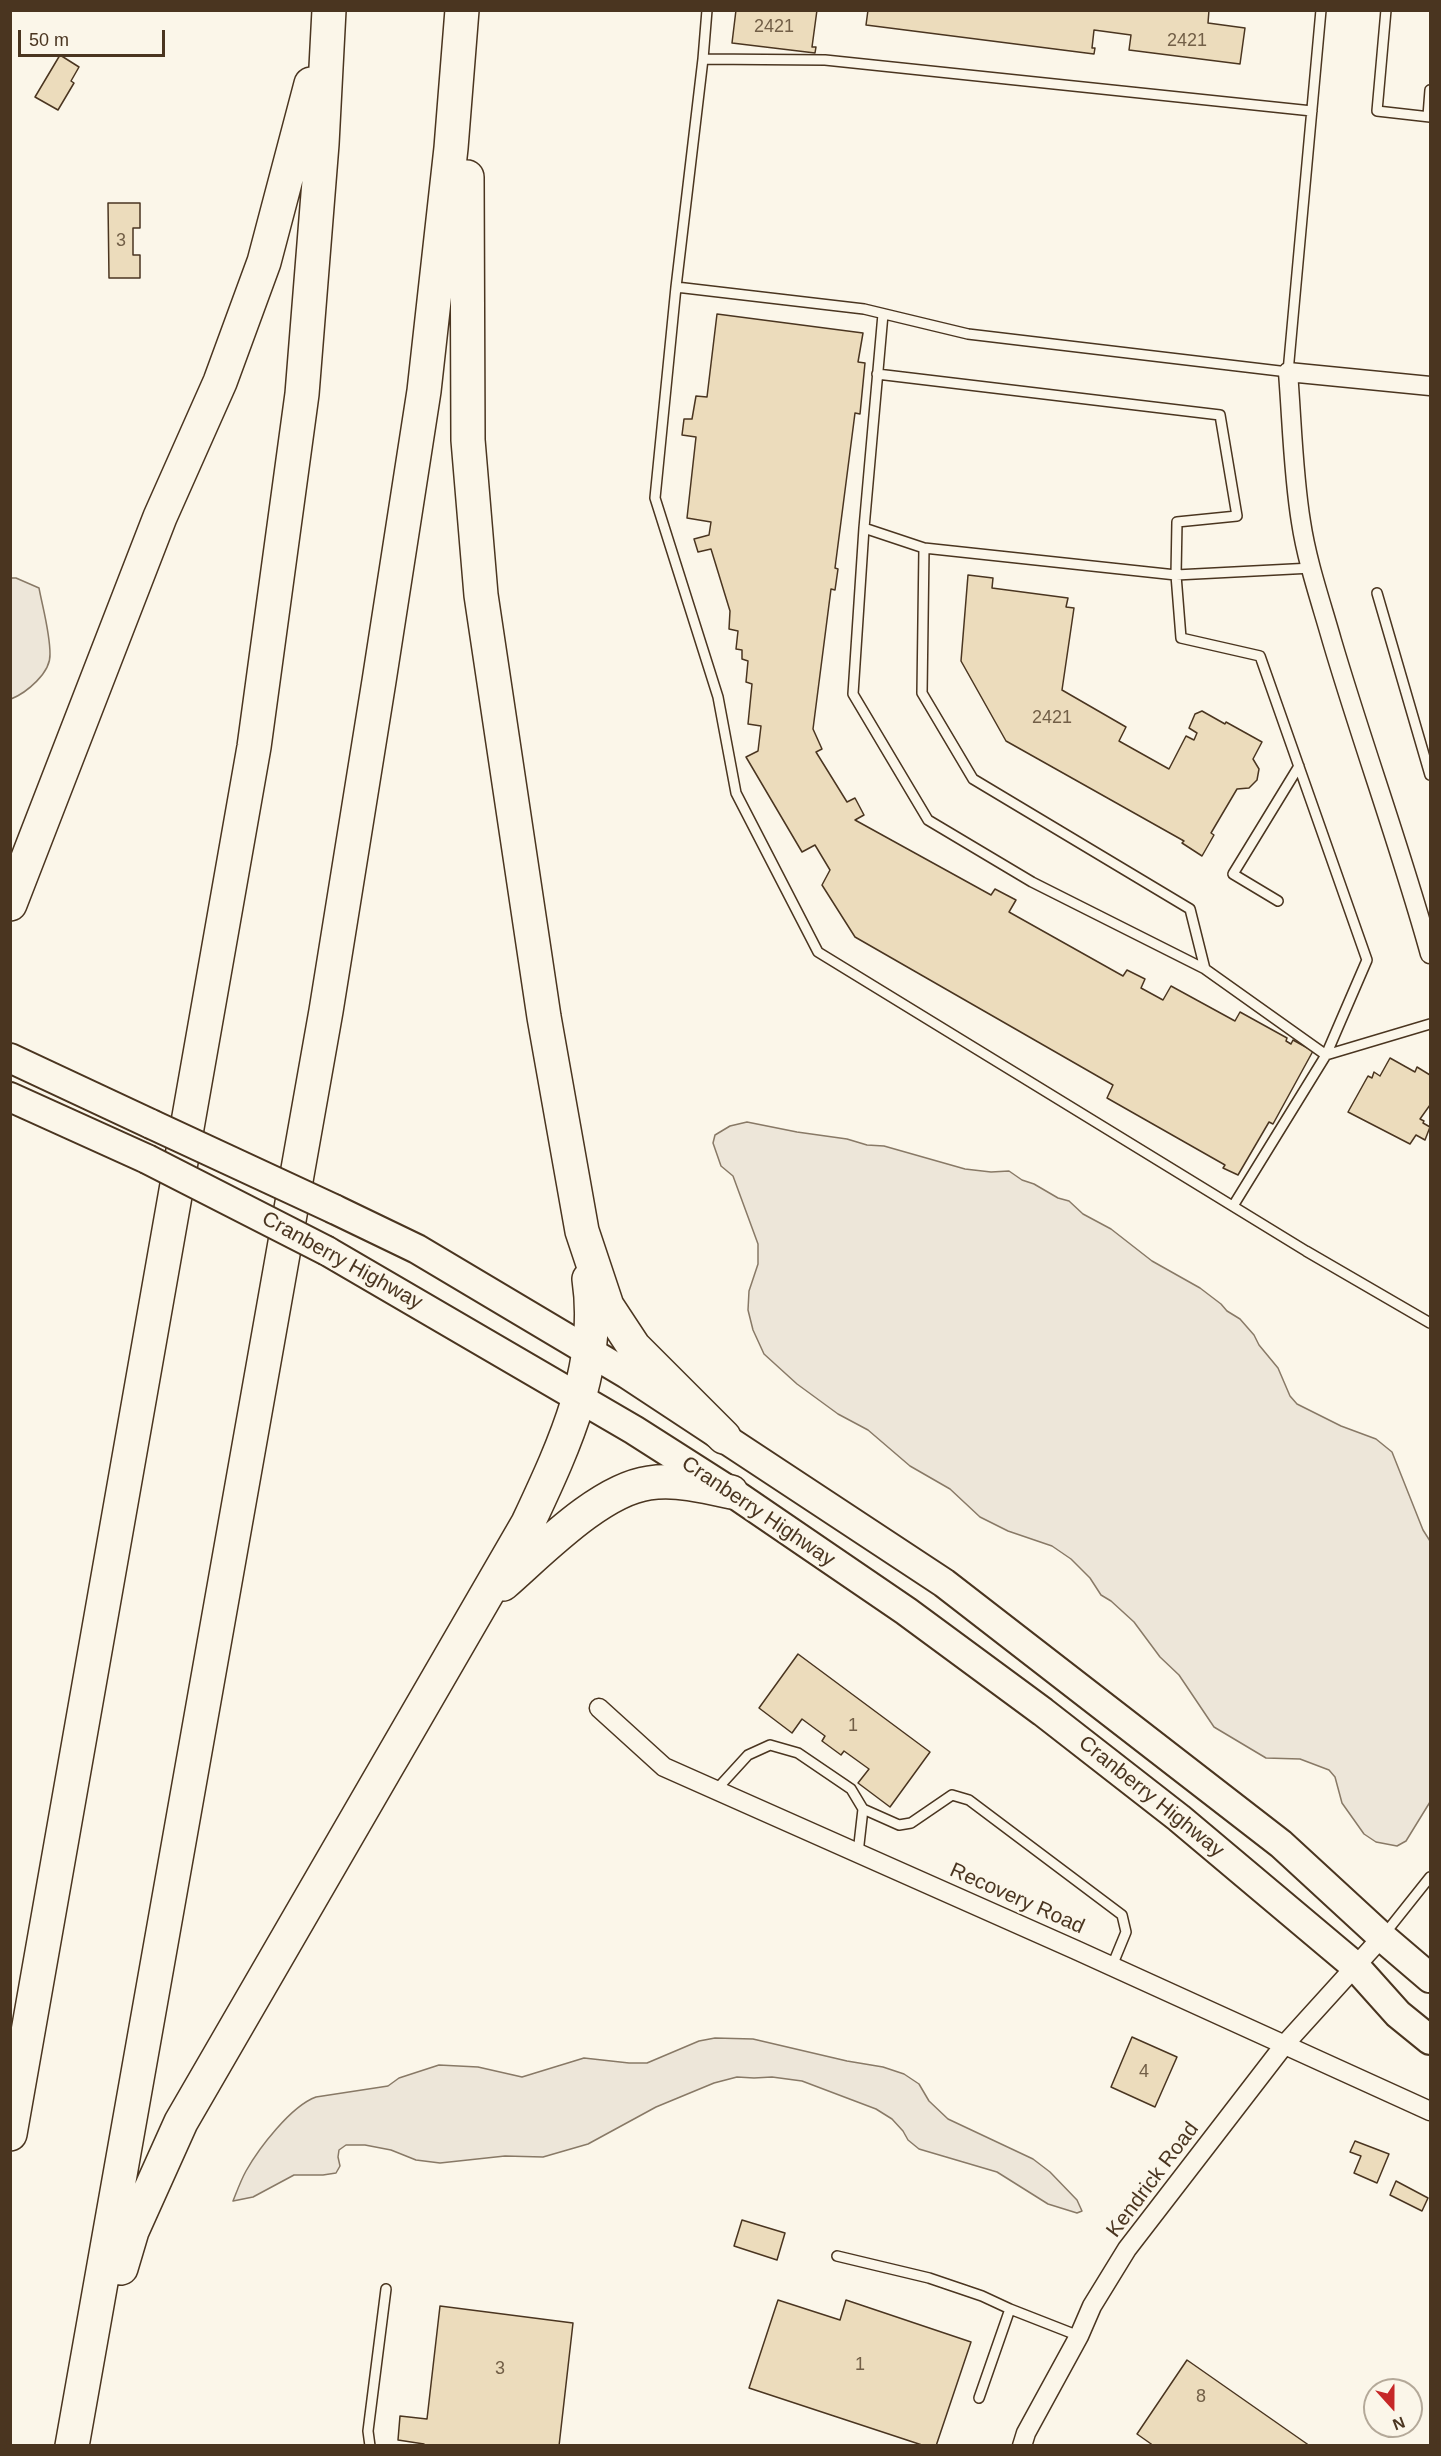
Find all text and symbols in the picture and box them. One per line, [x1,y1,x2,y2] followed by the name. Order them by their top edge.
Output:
[754,16,794,38] house number: 2421
[21,18,168,56] scale bar
[29,30,69,50] text: 50 m
[1167,30,1207,52] house number: 2421
[116,230,126,252] house number: 3
[1032,707,1072,729] house number: 2421
[257,1206,427,1316] street label: Cranberry Highway
[676,1451,840,1573] street label: Cranberry Highway
[848,1715,858,1737] house number: 1
[1073,1731,1229,1863] street label: Cranberry Highway
[946,1858,1088,1940] street label: Recovery Road
[1139,2061,1149,2083] house number: 4
[1101,2117,1205,2243] street label: Kendrick Road
[855,2354,865,2376] house number: 1
[495,2358,505,2380] house number: 3
[1363,2378,1423,2438] north arrow
[1196,2386,1206,2408] house number: 8
[1390,2413,1407,2433] text: N

